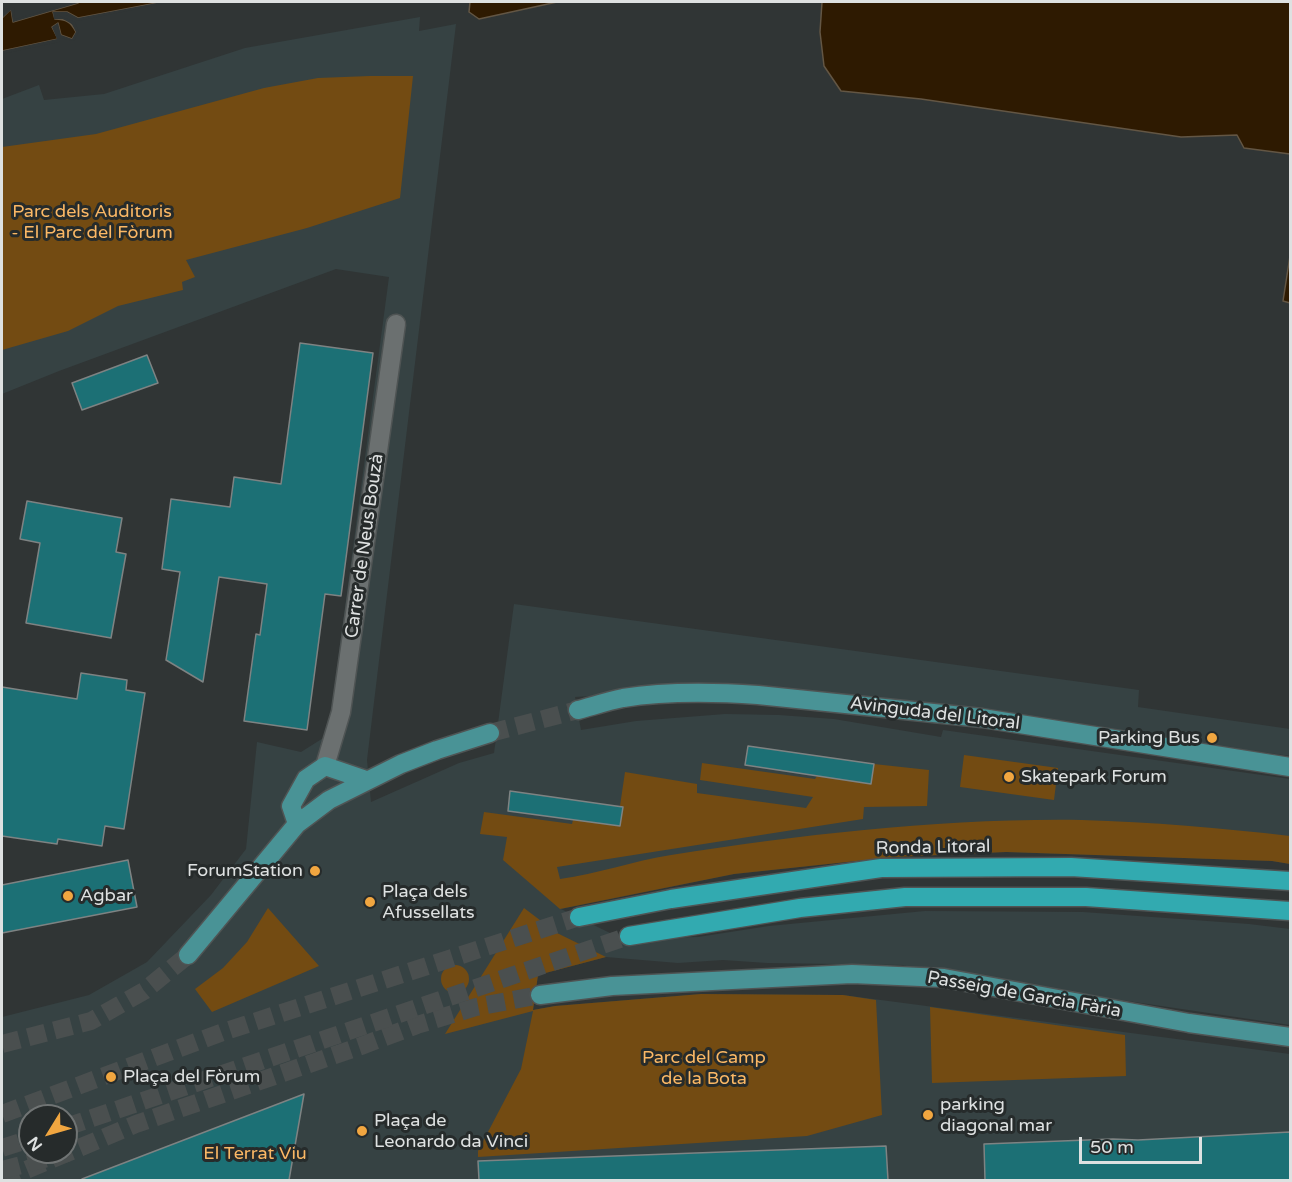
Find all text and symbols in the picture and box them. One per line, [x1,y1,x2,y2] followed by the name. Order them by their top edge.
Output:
[11,201,173,244] park label: Parc dels Auditoris - El Parc del Fòrum
[341,452,389,640] street label: Carrer de Neus Bouzà
[849,693,1021,735] street label: Avinguda del Litoral
[1098,727,1200,749] place label: Parking Bus
[1205,731,1219,745] marker: Parking Bus
[1021,766,1167,788] place label: Skatepark Forum
[1002,770,1016,784] marker: Skatepark Forum
[875,836,991,860] street label: Ronda Litoral
[187,860,303,882] place label: ForumStation
[308,864,322,878] marker: ForumStation
[382,881,475,924] place label: Plaça dels Afussellats
[80,885,133,907] place label: Agbar
[61,889,75,903] marker: Agbar
[363,895,377,909] marker: Plaça dels Afussellats
[925,967,1123,1023] street label: Passeig de Garcia Fària
[642,1047,766,1090] park label: Parc del Camp de la Bota
[123,1066,260,1088] place label: Plaça del Fòrum
[104,1070,118,1084] marker: Plaça del Fòrum
[940,1094,1052,1136] place label: parking diagonal mar
[18,1104,78,1164] north arrow
[921,1108,935,1122] marker: parking diagonal mar
[374,1110,528,1152] place label: Plaça de Leonardo da Vinci
[355,1124,369,1138] marker: Plaça de Leonardo da Vinci
[1082,1125,1205,1163] scale bar
[23,1132,47,1155] text: N
[1090,1136,1134,1158] text: 50 m
[203,1143,307,1165] park label: El Terrat Viu

